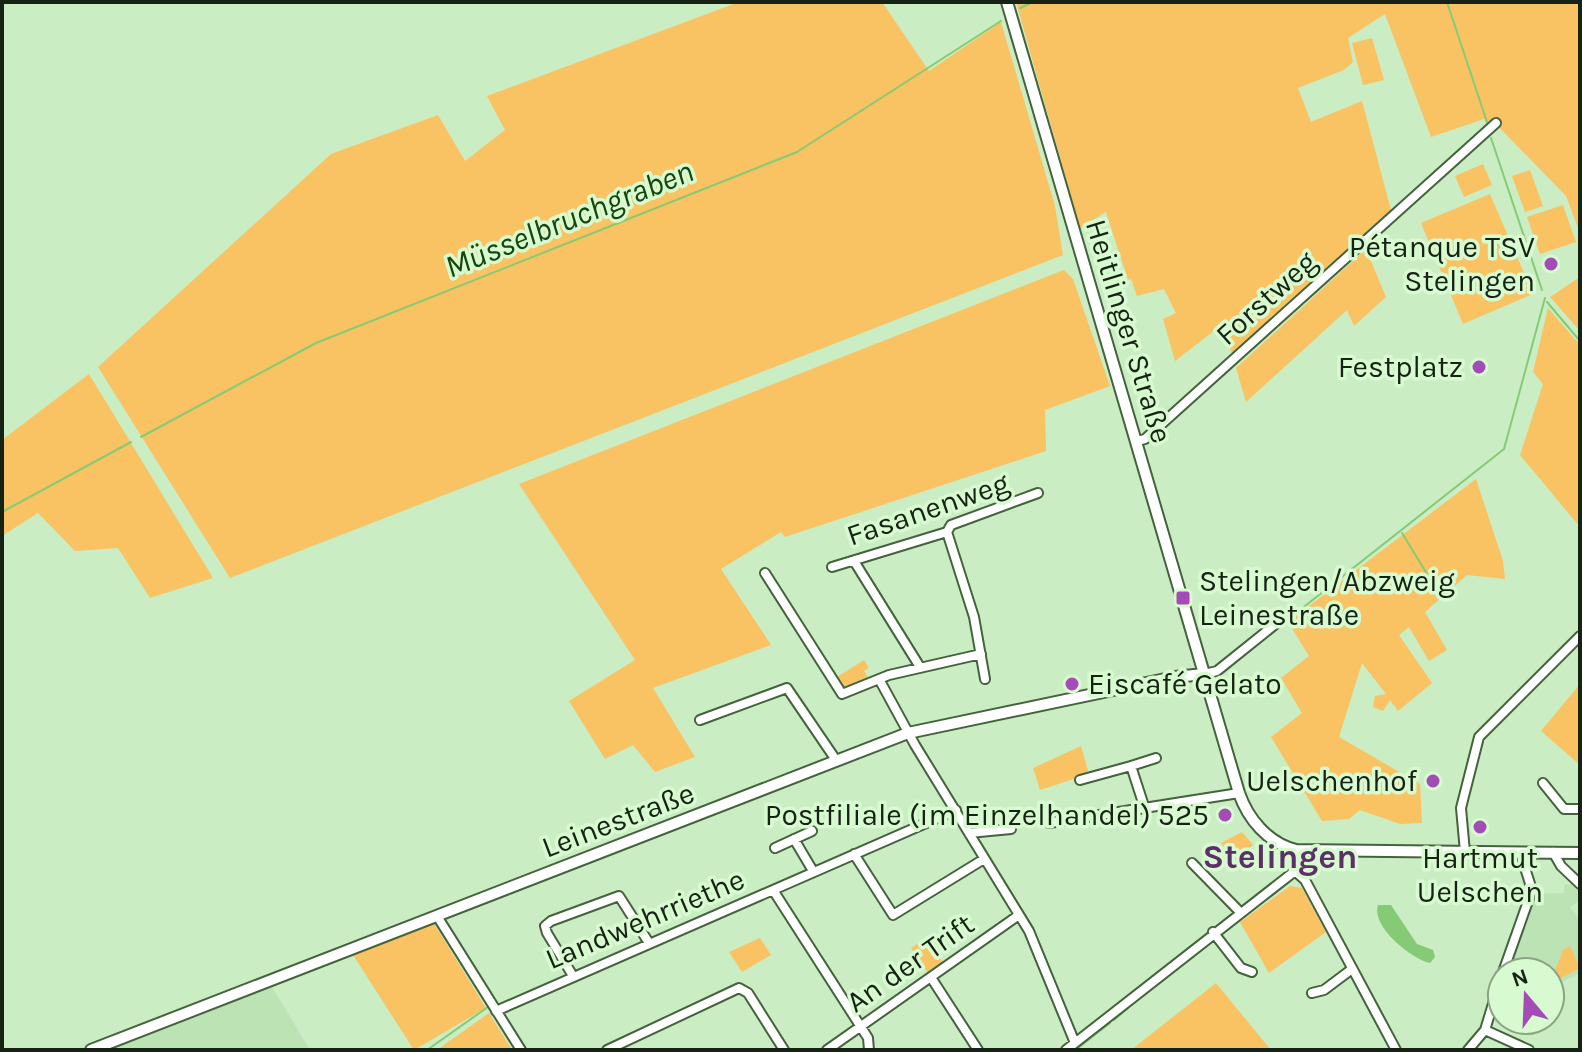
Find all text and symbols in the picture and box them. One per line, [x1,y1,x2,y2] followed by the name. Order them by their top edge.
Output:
[439,152,699,286] water label: Müsselbruchgraben
[1078,215,1180,447] street label: Heitlinger Straße
[1349,229,1535,299] place label: Pétanque TSV Stelingen
[1208,243,1324,353] street label: Forstweg
[1542,255,1560,273] marker: Pétanque TSV Stelingen
[1338,349,1463,385] place label: Festplatz
[1470,358,1488,376] marker: Festplatz
[842,464,1014,554] street label: Fasanenweg
[1199,563,1455,633] place label: Stelingen/Abzweig Leinestraße
[1174,589,1192,607] marker: Stelingen/Abzweig Leinestraße
[1088,666,1282,702] place label: Eiscafé Gelato
[1063,675,1081,693] marker: Eiscafé Gelato
[1246,763,1418,799] place label: Uelschenhof
[1424,772,1442,790] marker: Uelschenhof
[537,775,699,865] street label: Leinestraße
[765,797,1209,833] place label: Postfiliale (im Einzelhandel) 525
[1216,806,1234,824] marker: Postfiliale (im Einzelhandel) 525
[1471,818,1489,836] marker: Hartmut Uelschen
[1203,837,1357,877] district label: Stelingen
[1417,840,1543,910] place label: Hartmut Uelschen
[540,861,750,977] street label: Landwehrriethe
[839,906,981,1020] street label: An der Trift
[1486,956,1566,1036] north arrow
[1508,963,1532,993] text: N

